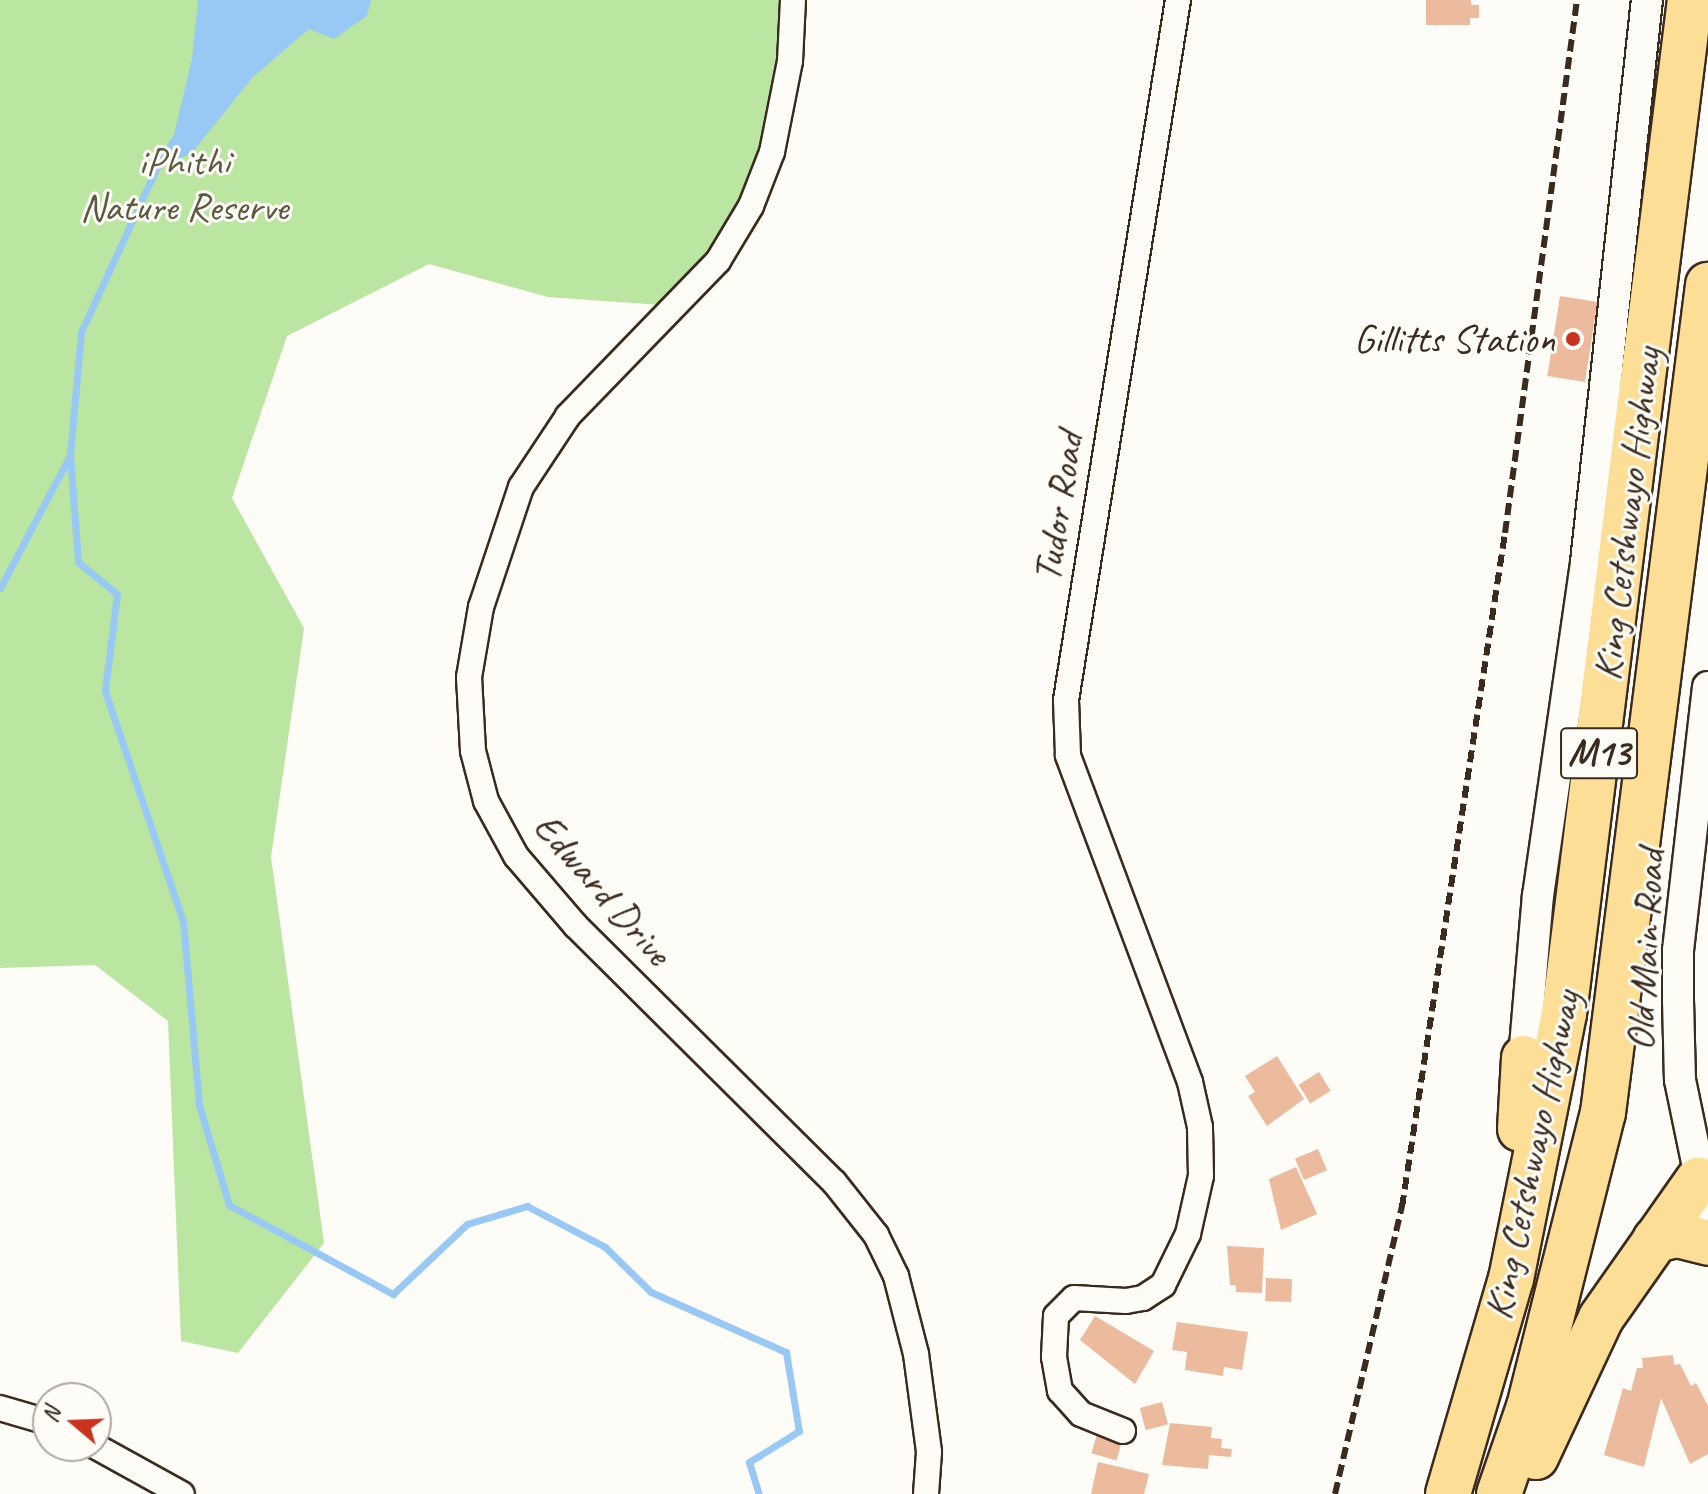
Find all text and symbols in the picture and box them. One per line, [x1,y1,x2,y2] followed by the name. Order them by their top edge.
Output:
[80,137,288,231] park label: iPhithi Nature Reserve
[1353,315,1555,363] place label: Gillitts Station
[1562,328,1584,350] marker: Gillitts Station
[1583,345,1671,683] street label: King Cetshwayo Highway
[1023,429,1093,585] street label: Tudor Road
[1559,719,1639,787] road number: M13
[524,803,682,975] street label: Edward Drive
[1616,848,1674,1052] street label: Old Main Road
[1474,987,1590,1323] street label: King Cetshwayo Highway
[32,1382,112,1462] north arrow
[36,1404,67,1426] text: N

